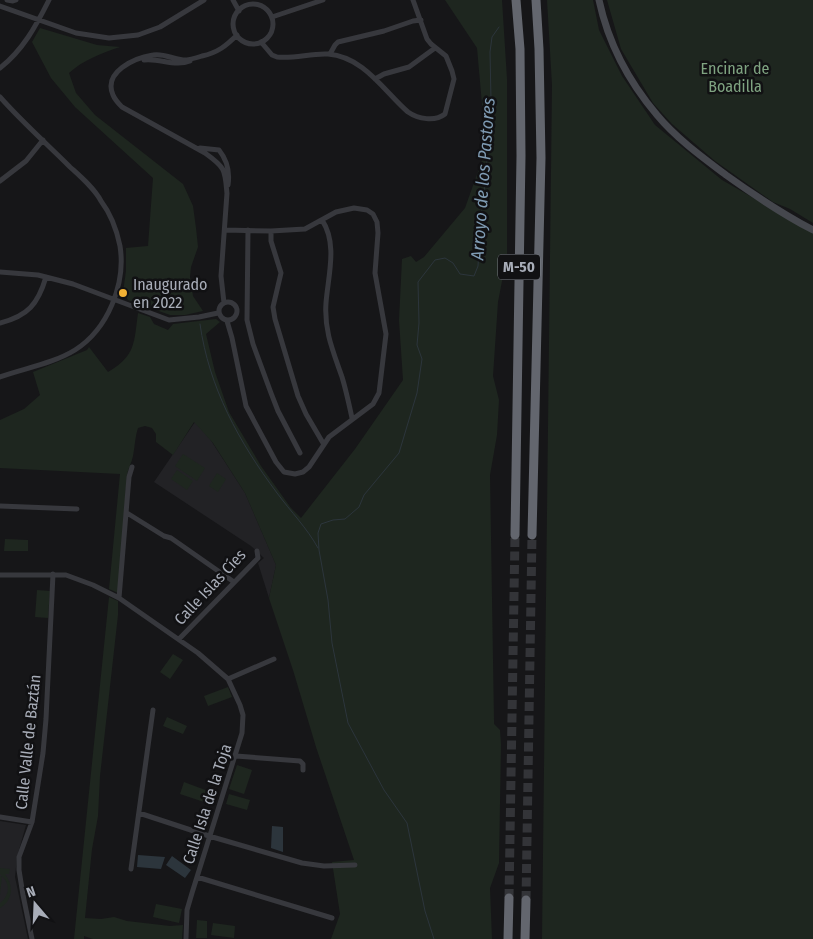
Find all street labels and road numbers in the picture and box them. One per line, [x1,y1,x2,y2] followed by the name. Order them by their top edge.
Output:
[498,254,540,280] road number: M-50
[170,545,250,629] street label: Calle Islas Cíes
[11,674,45,810] street label: Calle Valle de Baztán
[179,741,235,866] street label: Calle Isla de la Toja

